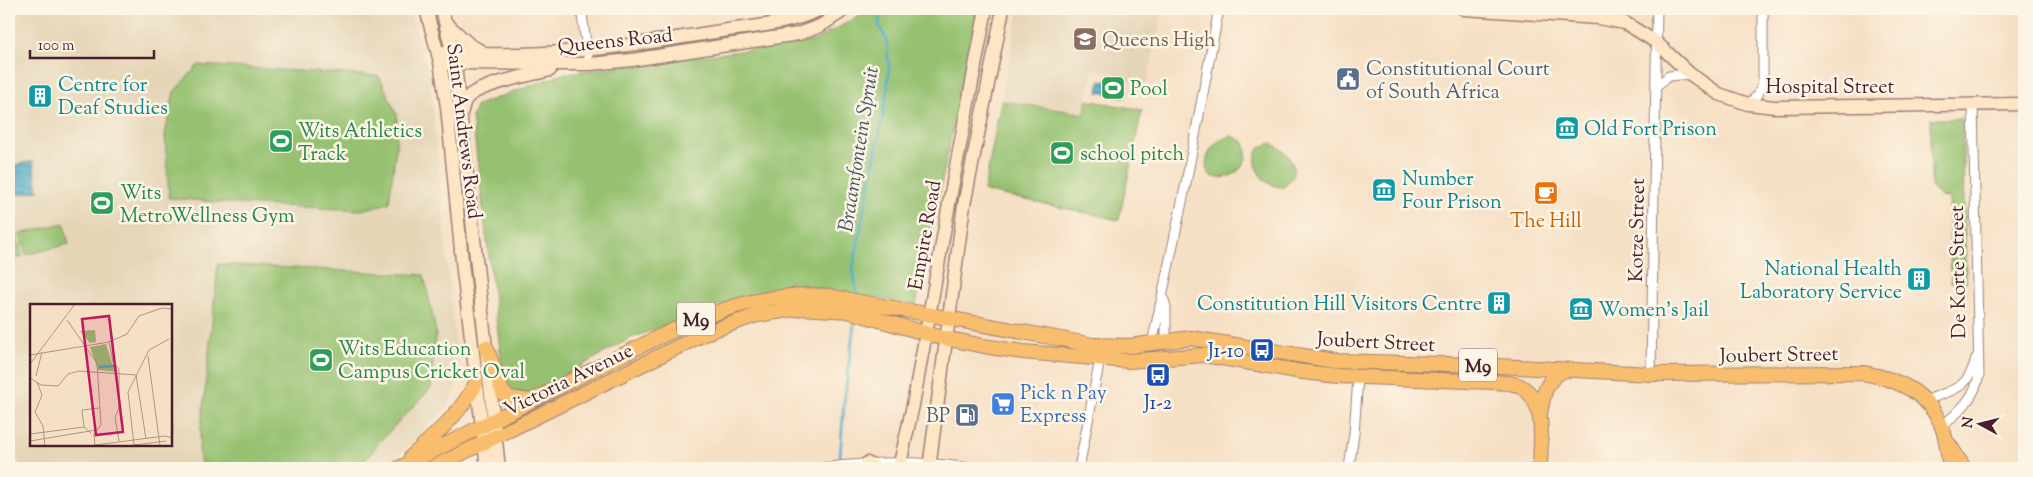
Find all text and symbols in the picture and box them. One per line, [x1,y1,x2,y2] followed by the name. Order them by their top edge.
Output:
[556,22,674,63] street label: Queens Road
[1072,26,1098,52] school or university icon: Queens High
[1102,27,1216,56] place label: Queens High
[30,28,154,60] scale bar
[38,36,75,57] text: 100 m
[437,42,488,221] street label: Saint Andrews Road
[1366,56,1550,108] place label: Constitutional Court of South Africa
[832,64,888,234] water label: Braamfontein Spruit
[1335,66,1361,92] public building icon: Constitutional Court of South Africa
[58,72,168,124] place label: Centre for Deaf Studies
[1766,74,1895,103] street label: Hospital Street
[1100,75,1126,101] sports icon: Pool
[1130,76,1168,105] place label: Pool
[27,83,53,109] building icon: Centre for Deaf Studies
[1554,115,1580,141] museum icon: Old Fort Prison
[1584,116,1717,145] place label: Old Fort Prison
[298,118,422,170] place label: Wits Athletics Track
[268,128,294,154] sports icon: Wits Athletics Track
[1049,140,1075,166] sports icon: school pitch
[1080,141,1184,170] place label: school pitch
[1402,166,1502,218] place label: Number Four Prison
[1371,177,1397,203] museum icon: Number Four Prison
[903,178,950,293] street label: Empire Road
[1623,178,1654,282] street label: Kotze Street
[120,180,295,232] place label: Wits MetroWellness Gym
[1533,180,1559,206] cafe icon: The Hill
[89,190,115,216] sports icon: Wits MetroWellness Gym
[1944,205,1975,339] street label: De Korte Street
[1510,208,1582,237] place label: The Hill
[1740,256,1902,308] place label: National Health Laboratory Service
[1906,266,1932,292] building icon: National Health Laboratory Service
[1486,290,1512,316] building icon: Constitution Hill Visitors Centre
[1197,291,1482,320] place label: Constitution Hill Visitors Centre
[1568,296,1594,322] museum icon: Women's Jail
[1598,297,1710,326] place label: Women's Jail
[677,302,715,336] road number: M9
[30,304,172,447] inset map
[1315,326,1436,361] street label: Joubert Street
[338,336,526,388] place label: Wits Education Campus Cricket Oval
[499,337,639,425] street label: Victoria Avenue
[1249,337,1275,363] bus stop icon: J1-10
[1207,338,1244,367] place label: J1-10
[1719,341,1839,372] street label: Joubert Street
[308,347,334,373] sports icon: Wits Education Campus Cricket Oval
[1459,348,1497,382] road number: M9
[1145,362,1171,388] bus stop icon: J1-2
[1020,380,1107,432] place label: Pick n Pay Express
[1143,390,1172,419] place label: J1-2
[990,391,1016,417] supermarket icon: Pick n Pay Express
[1956,400,2006,450] north arrow
[954,402,980,428] fuel station icon: BP
[926,403,950,432] place label: BP
[1958,416,1980,429] text: N

